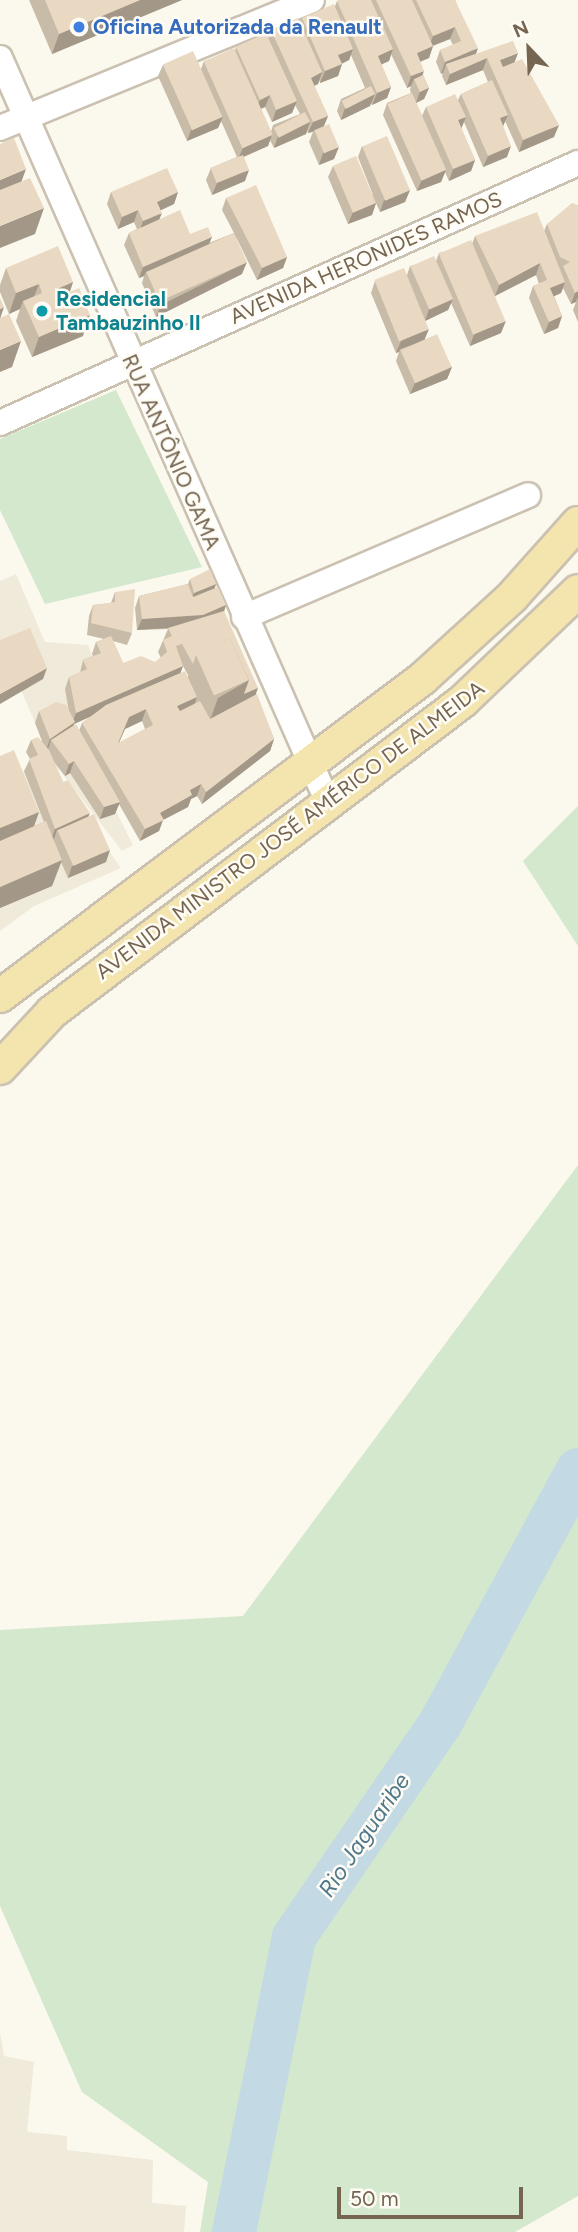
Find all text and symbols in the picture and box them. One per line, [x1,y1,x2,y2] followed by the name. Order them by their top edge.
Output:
[93,14,382,40] place label: Oficina Autorizada da Renault
[494,14,564,84] north arrow
[509,16,532,43] text: N
[71,19,87,35] marker: Oficina Autorizada da Renault
[226,186,506,330] street label: AVENIDA HERONIDES RAMOS
[56,286,201,336] place label: Residencial Tambauzinho II
[34,303,50,319] marker: Residencial Tambauzinho II
[117,350,225,554] street label: RUA ANTÔNIO GAMA
[91,676,489,984] street label: AVENIDA MINISTRO JOSÉ AMÉRICO DE ALMEIDA
[313,1768,415,1902] water label: Rio Jaguaribe
[340,2172,526,2216] scale bar
[350,2186,399,2211] text: 50 m

